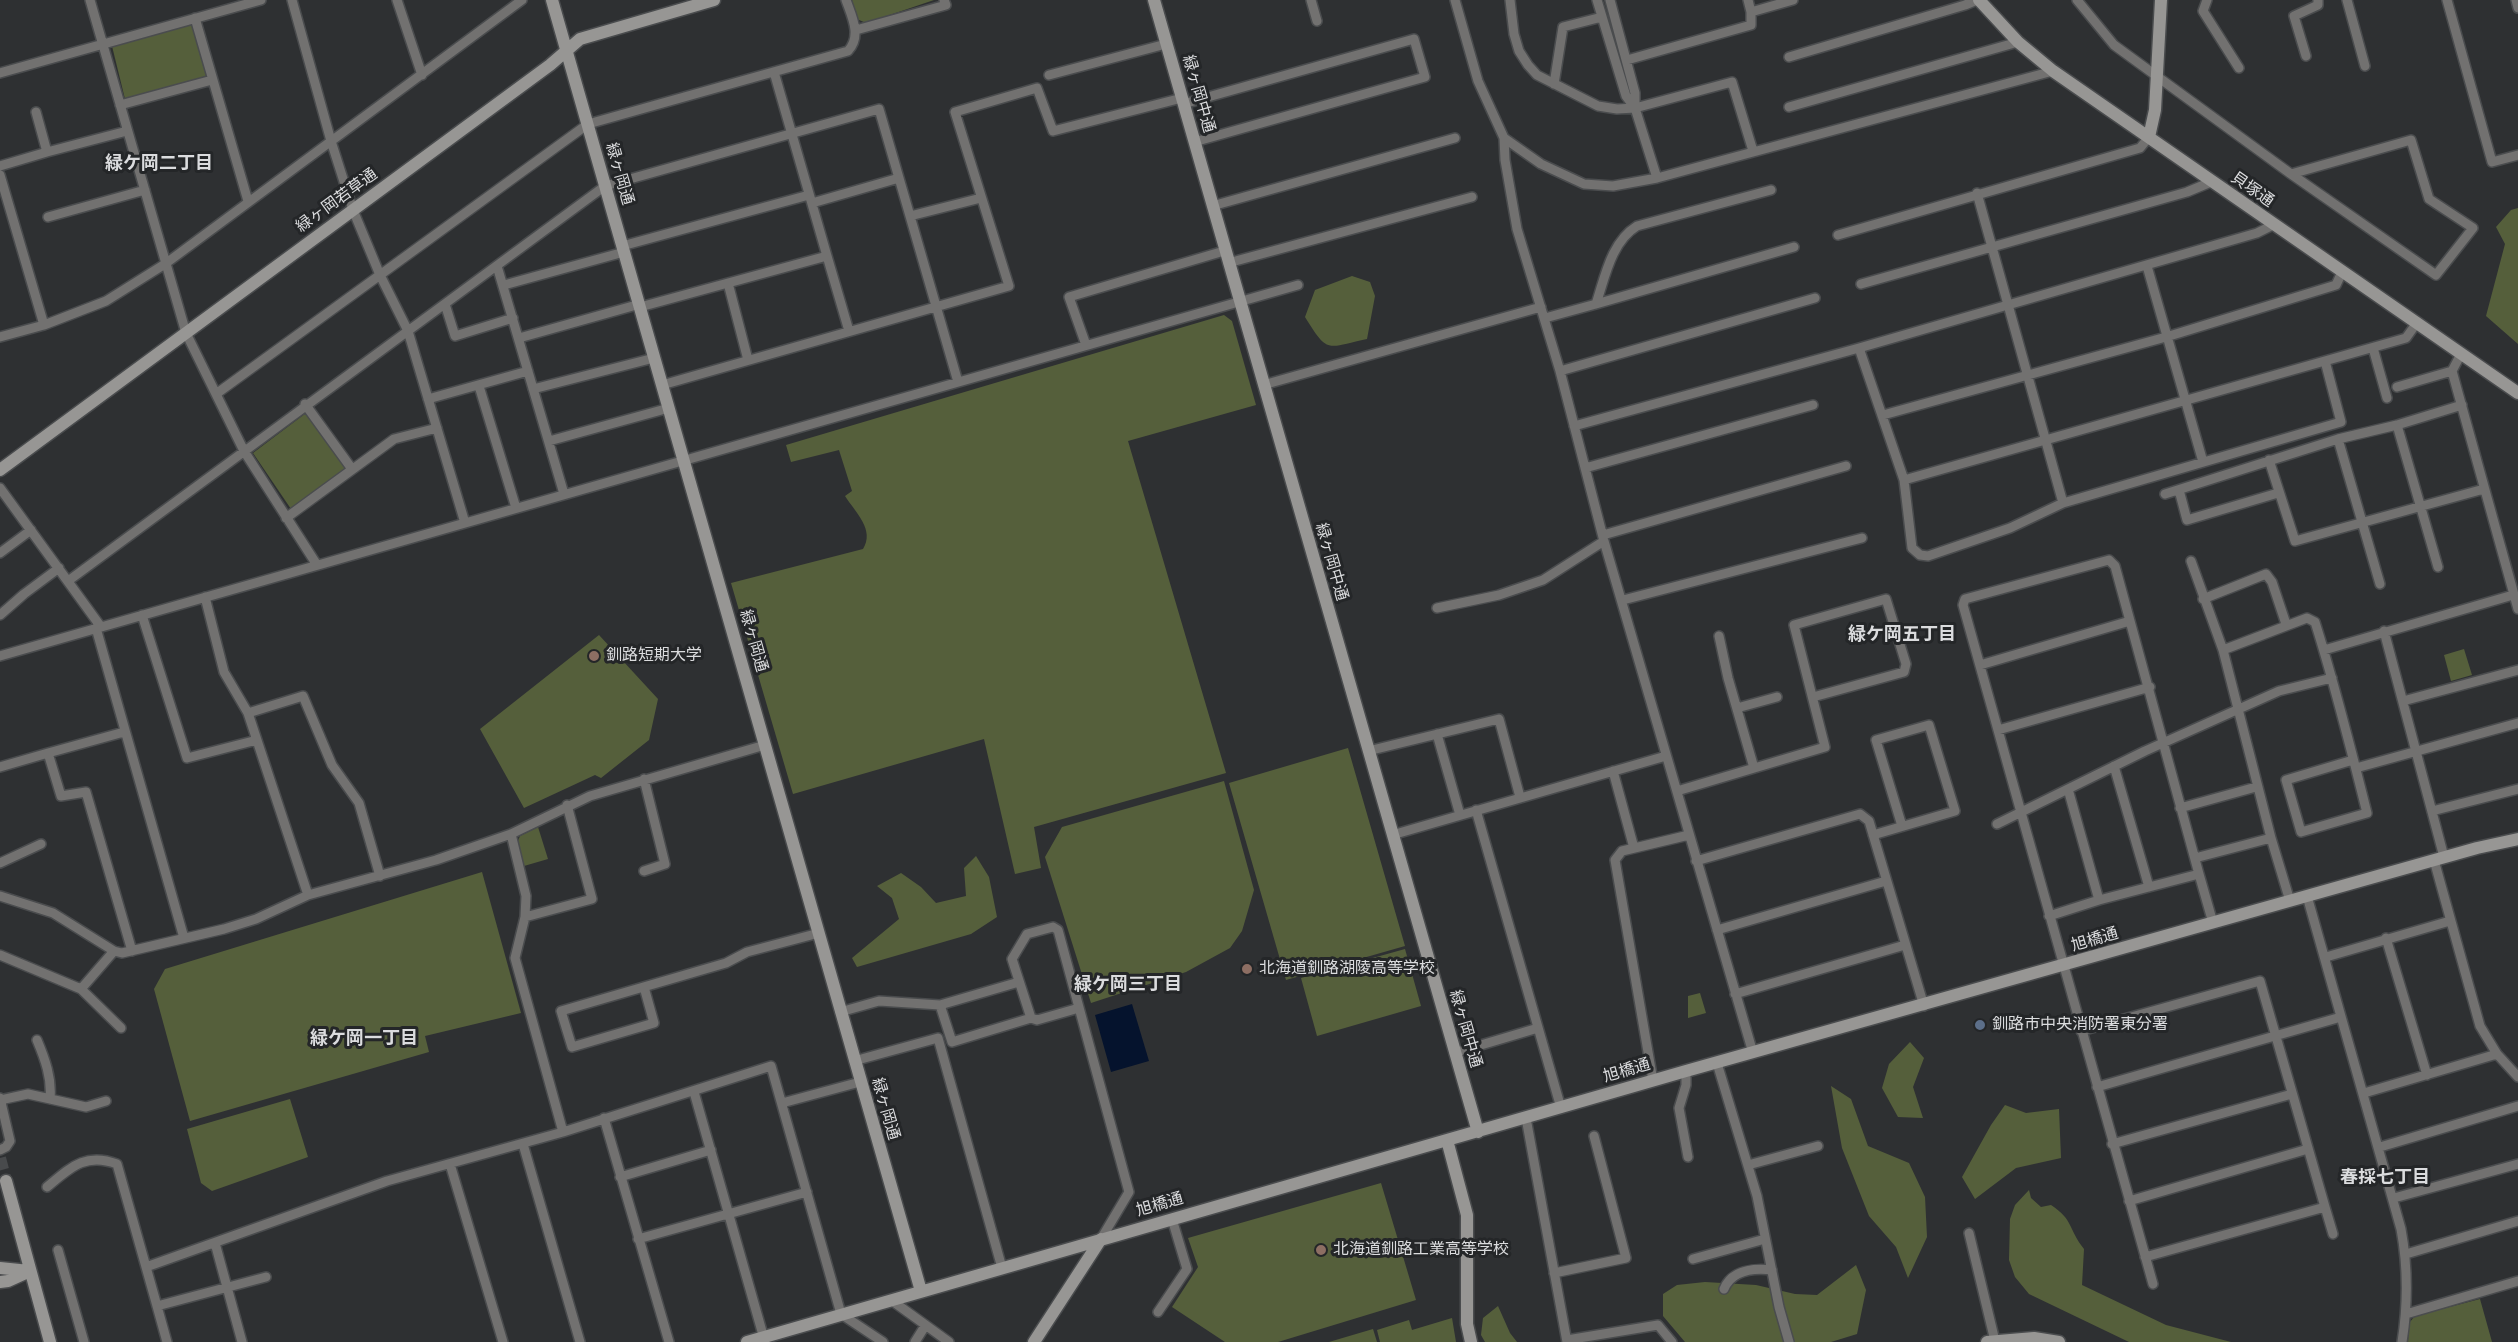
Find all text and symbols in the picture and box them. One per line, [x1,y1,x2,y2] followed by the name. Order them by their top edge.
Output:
[1178,53,1218,135] street label: 緑ヶ岡中通
[601,141,637,207] street label: 緑ヶ岡通
[105,153,213,175] district label: 緑ケ岡二丁目
[293,165,381,237] street label: 緑ヶ岡若草通
[2227,168,2277,212] street label: 貝塚通
[1311,521,1351,603] street label: 緑ヶ岡中通
[735,608,771,674] street label: 緑ヶ岡通
[1848,624,1956,646] district label: 緑ケ岡五丁目
[606,646,702,666] place label: 釧路短期大学
[587,649,601,663] marker: 釧路短期大学
[2069,924,2121,956] street label: 旭橋通
[1259,959,1435,979] place label: 北海道釧路湖陵高等学校
[1240,962,1254,976] marker: 北海道釧路湖陵高等学校
[1074,974,1182,996] district label: 緑ケ岡三丁目
[1445,988,1485,1070] street label: 緑ヶ岡中通
[1992,1015,2168,1035] place label: 釧路市中央消防署東分署
[1973,1018,1987,1032] marker: 釧路市中央消防署東分署
[310,1028,418,1050] district label: 緑ケ岡一丁目
[1601,1055,1653,1087] street label: 旭橋通
[867,1076,903,1142] street label: 緑ヶ岡通
[2340,1167,2430,1189] district label: 春採七丁目
[1134,1189,1186,1221] street label: 旭橋通
[1333,1240,1509,1260] place label: 北海道釧路工業高等学校
[1314,1243,1328,1257] marker: 北海道釧路工業高等学校

